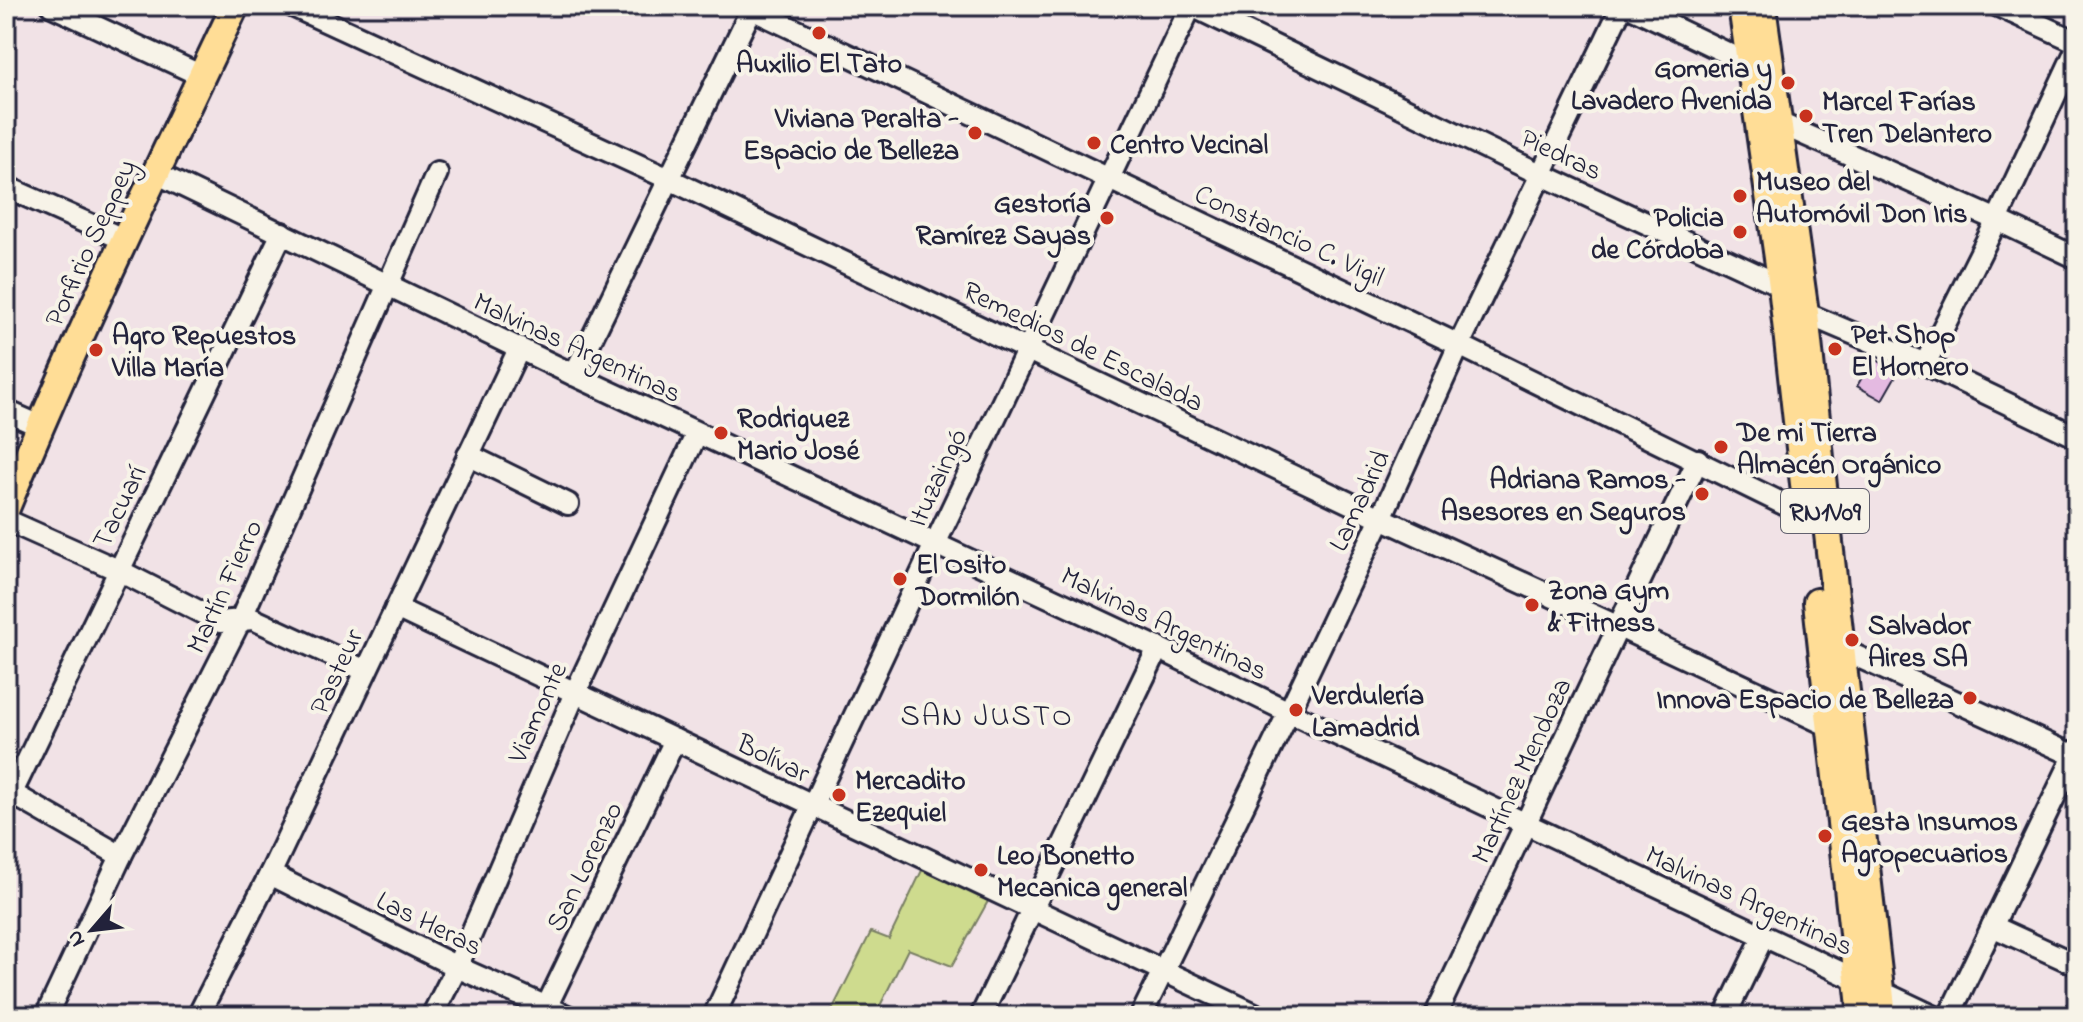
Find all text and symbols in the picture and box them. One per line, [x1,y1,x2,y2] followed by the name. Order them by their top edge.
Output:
[810,24,828,42] marker: Auxilio El Tato
[736,45,902,86] place label: Auxilio El Tato
[1571,50,1772,123] place label: Gomeria y Lavadero Avenida
[1779,74,1797,92] marker: Gomeria y Lavadero Avenida
[1822,83,1992,156] place label: Marcel Farías Tren Delantero
[743,100,959,173] place label: Viviana Peralta - Espacio de Belleza
[1797,107,1815,125] marker: Marcel Farías Tren Delantero
[1513,119,1608,193] street label: Piedras
[966,124,984,142] marker: Viviana Peralta - Espacio de Belleza
[1110,126,1268,167] place label: Centro Vecinal
[1085,134,1103,152] marker: Centro Vecinal
[36,153,149,334] street label: Porfirio Seppey
[1756,163,1967,236] place label: Museo del Automóvil Don Iris
[1187,175,1390,299] street label: Constancio C. Vigil
[916,185,1091,258] place label: Gestoría Ramírez Sayas
[1731,187,1749,205] marker: Museo del Automóvil Don Iris
[1591,199,1724,272] place label: Policia de Córdoba
[1098,209,1116,227] marker: Gestoría Ramírez Sayas
[1731,223,1749,241] marker: Policia de Córdoba
[955,272,1210,424] street label: Remedios de Escalada
[466,283,687,415] street label: Malvinas Argentinas
[1851,316,1969,389] place label: Pet Shop El Hornero
[111,317,296,390] place label: Agro Repuestos Villa María
[1826,340,1844,358] marker: Pet Shop El Hornero
[87,341,105,359] marker: Agro Repuestos Villa María
[737,400,861,473] place label: Rodriguez Mario José
[1735,414,1941,488] place label: De mi Tierra Almacén Orgánico
[898,422,980,535] street label: Ituzaingó
[712,424,730,442] marker: Rodriguez Mario José
[1712,438,1730,456] marker: De mi Tierra Almacén Orgánico
[1320,444,1403,559] street label: Lamadrid
[83,459,159,556] street label: Tacuarí
[1441,461,1686,535] place label: Adriana Ramos - Asesores en Seguros
[1693,485,1711,503] marker: Adriana Ramos - Asesores en Seguros
[1781,489,1869,533] road number: RN1V09
[177,514,275,661] street label: Martín Fierro
[914,546,1020,619] place label: El Osito Dormilón
[1053,557,1274,693] street label: Malvinas Argentinas
[891,570,909,588] marker: El Osito Dormilón
[1547,572,1670,645] place label: Zona Gym & Fitness
[1523,596,1541,614] marker: Zona Gym & Fitness
[1868,607,1972,680] place label: Salvador Aires SA
[300,623,376,722] street label: Pasteur
[1843,631,1861,649] marker: Salvador Aires SA
[498,656,580,771] street label: Viamonte
[1462,672,1584,871] street label: Martínez Mendoza
[1311,677,1424,750] place label: Verdulería Lamadrid
[1656,681,1954,722] place label: Innova Espacio de Belleza
[1961,689,1979,707] marker: Innova Espacio de Belleza
[900,696,1074,740] district label: SAN JUSTO
[1287,701,1305,719] marker: Verdulería Lamadrid
[728,724,816,796] street label: Bolívar
[855,762,966,835] place label: Mercadito Ezequiel
[830,786,848,804] marker: Mercadito Ezequiel
[537,796,635,939] street label: San Lorenzo
[1841,803,2018,877] place label: Gesta Insumos Agropecuarios
[1816,827,1834,845] marker: Gesta Insumos Agropecuarios
[1638,836,1859,968] street label: Malvinas Argentinas
[997,837,1188,911] place label: Leo Bonetto Mecanica general
[972,861,990,879] marker: Leo Bonetto Mecanica general
[368,882,489,968] street label: Las Heras
[52,890,132,970] north arrow
[59,924,95,952] text: N

